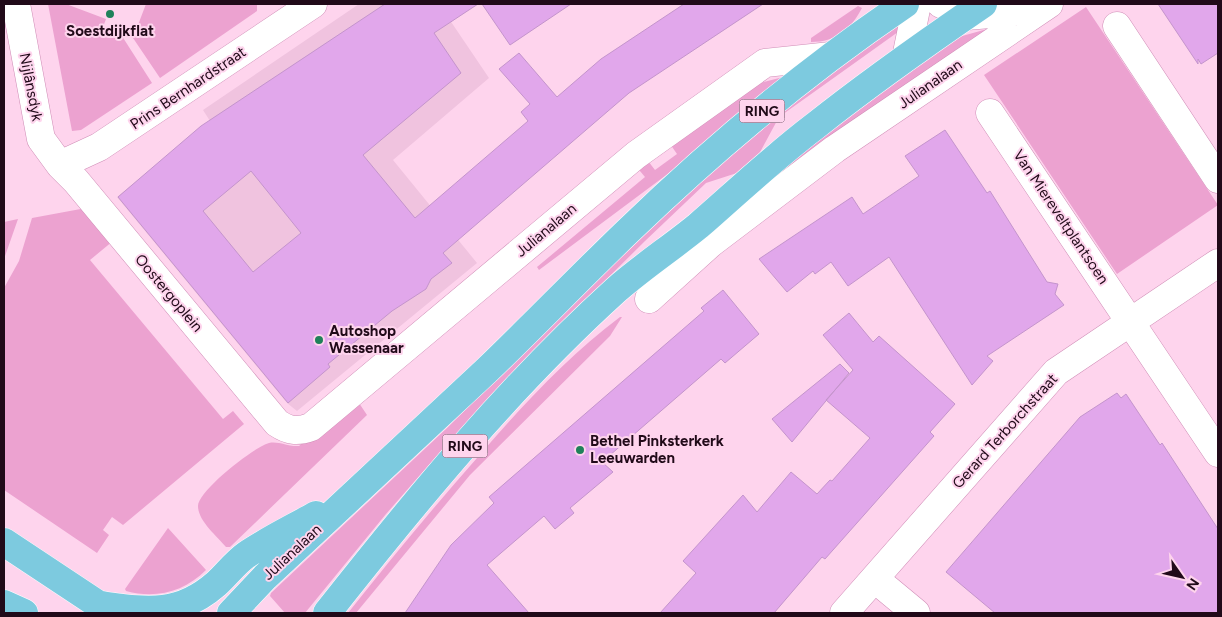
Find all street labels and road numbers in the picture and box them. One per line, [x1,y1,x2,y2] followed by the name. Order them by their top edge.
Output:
[127,42,250,133] street label: Prins Bernhardstraat
[16,51,47,123] street label: Nijlânsdyk
[895,56,965,112] street label: Julianalaan
[740,100,784,122] road number: RING
[1009,147,1113,287] street label: Van Miereveltplantsoen
[512,199,580,261] street label: Julianalaan
[131,250,207,336] street label: Oostergoplein
[949,370,1061,492] street label: Gerard Terborchstraat
[442,434,488,458] road number: RING
[259,520,325,584] street label: Julianalaan

